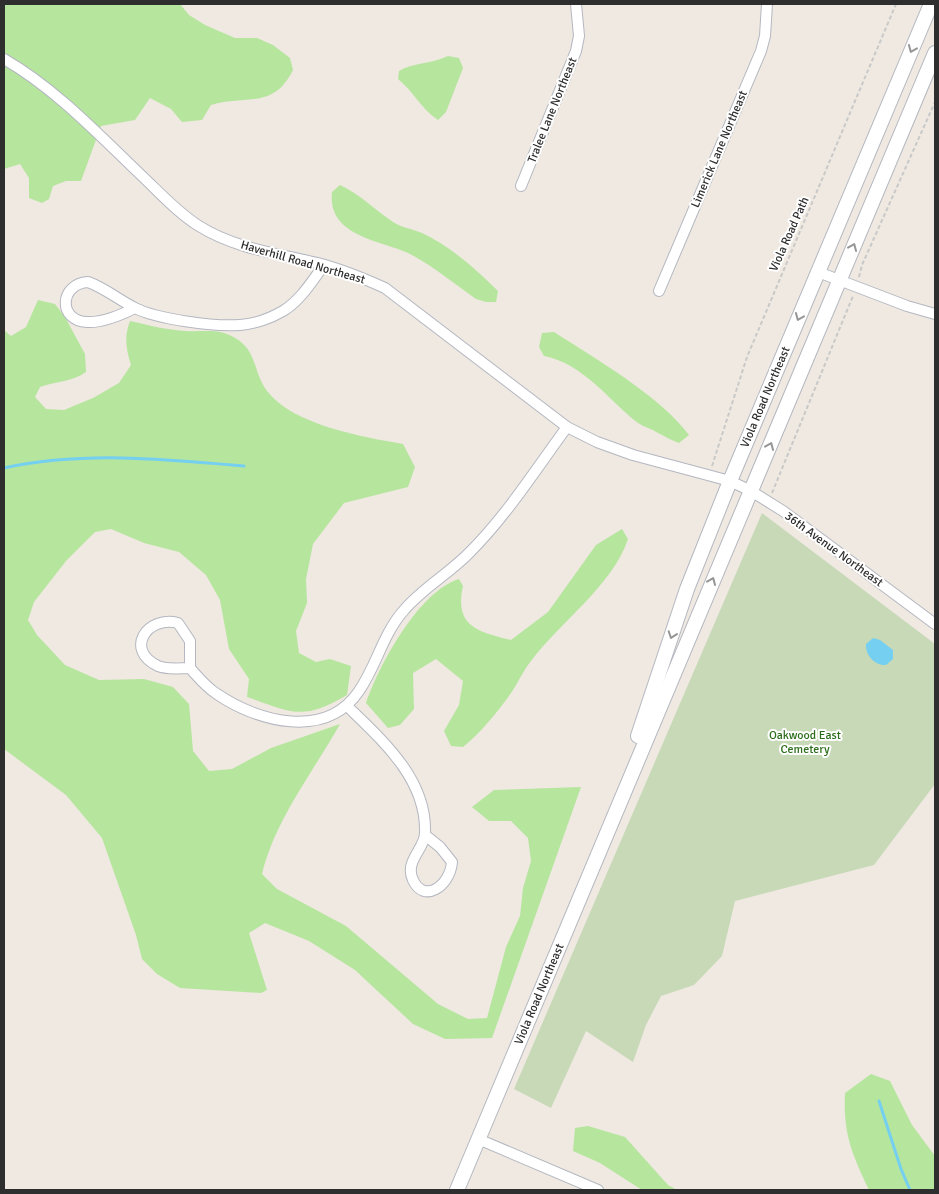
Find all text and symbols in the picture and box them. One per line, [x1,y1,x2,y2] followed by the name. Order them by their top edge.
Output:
[907,44,918,53] one-way arrow
[524,55,580,165] street label: Tralee Lane Northeast
[688,88,751,210] street label: Limerick Lane Northeast
[766,195,813,274] street label: Viola Road Path
[239,238,367,287] street label: Haverhill Road Northeast
[846,243,857,252] one-way arrow
[794,312,805,321] one-way arrow
[737,344,794,450] street label: Viola Road Northeast
[763,442,774,451] one-way arrow
[782,509,886,590] street label: 36th Avenue Northeast
[706,577,717,586] one-way arrow
[667,631,677,639] one-way arrow
[769,728,841,757] park label: Oakwood East Cemetery
[511,941,568,1047] street label: Viola Road Northeast

